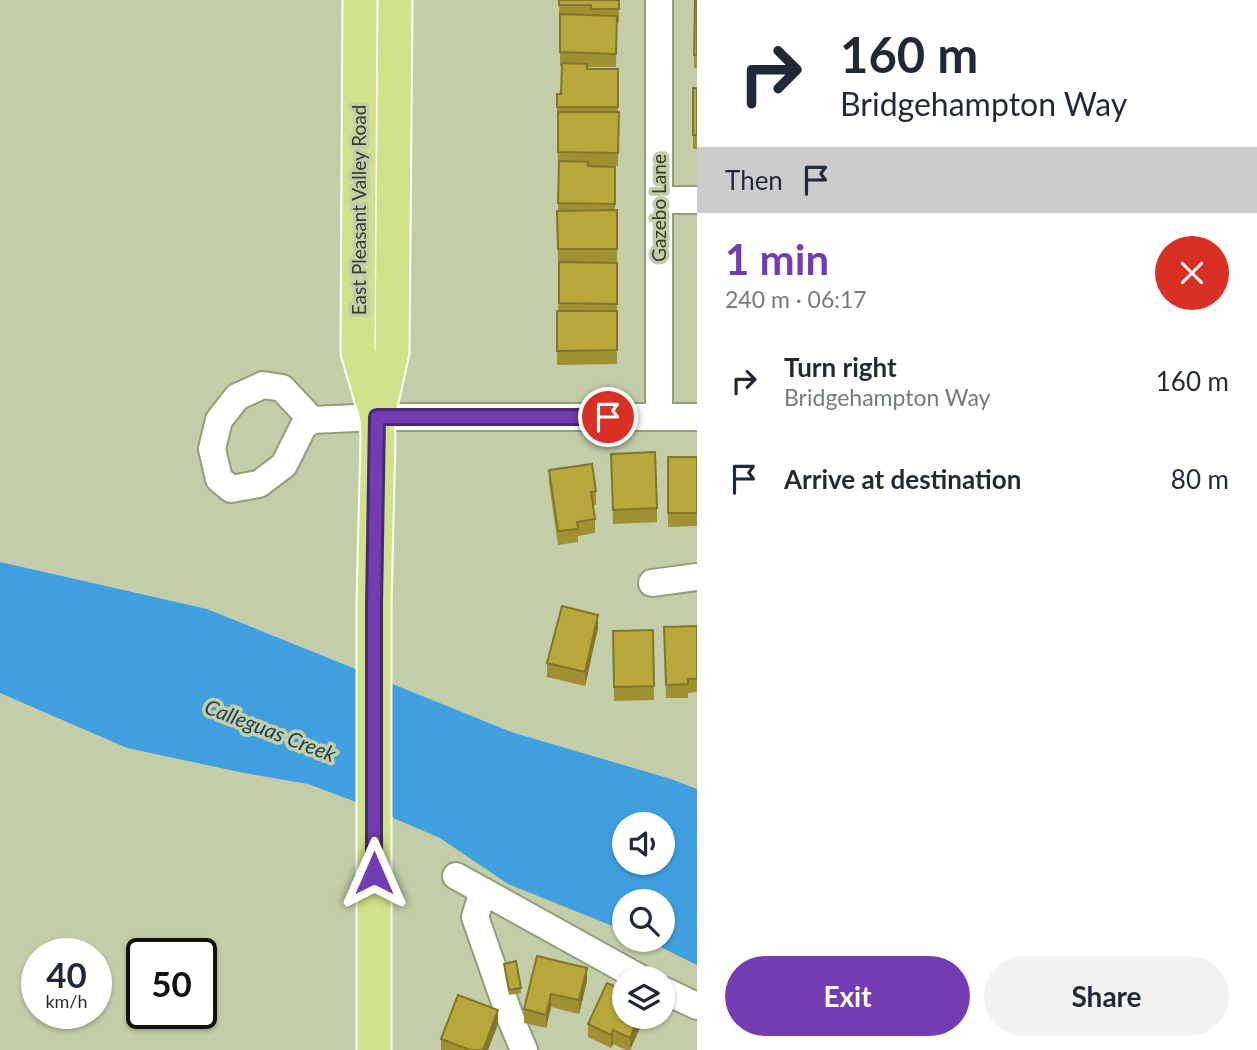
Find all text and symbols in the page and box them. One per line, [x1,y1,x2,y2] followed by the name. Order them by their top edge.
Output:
[840,25,978,83] text: 160 m
[725,28,816,119] icon: right
[840,84,1127,123] text: Bridgehampton Way
[347,105,370,315] street label: East Pleasant Valley Road
[647,154,670,262] street label: Gazebo Lane
[797,161,835,199] icon: arrive
[725,164,783,196] text: Then
[725,234,829,284] text: 1 min
[1155,236,1229,310] button: close
[725,285,867,313] text: 240 m · 06:17
[784,351,897,383] text: Turn right
[725,362,763,400] icon: right
[1156,365,1229,397] text: 160 m
[784,383,990,411] text: Bridgehampton Way
[578,387,638,447] pin
[589,398,627,436] icon: arrive
[725,460,763,498] icon: arrive
[784,463,1021,495] text: Arrive at destination
[1171,463,1229,495] text: 80 m
[201,693,341,766] water label: Calleguas Creek
[612,812,675,1029] map controls
[612,812,675,875] button: sound
[337,836,411,910] position arrow
[612,889,675,952] button: search
[126,938,217,1029] speed limit sign: 50
[46,953,87,995] text: 40
[725,956,970,1036] button: Exit
[984,956,1229,1036] button: Share
[612,966,675,1029] button: layers
[45,990,88,1012] text: km/h

